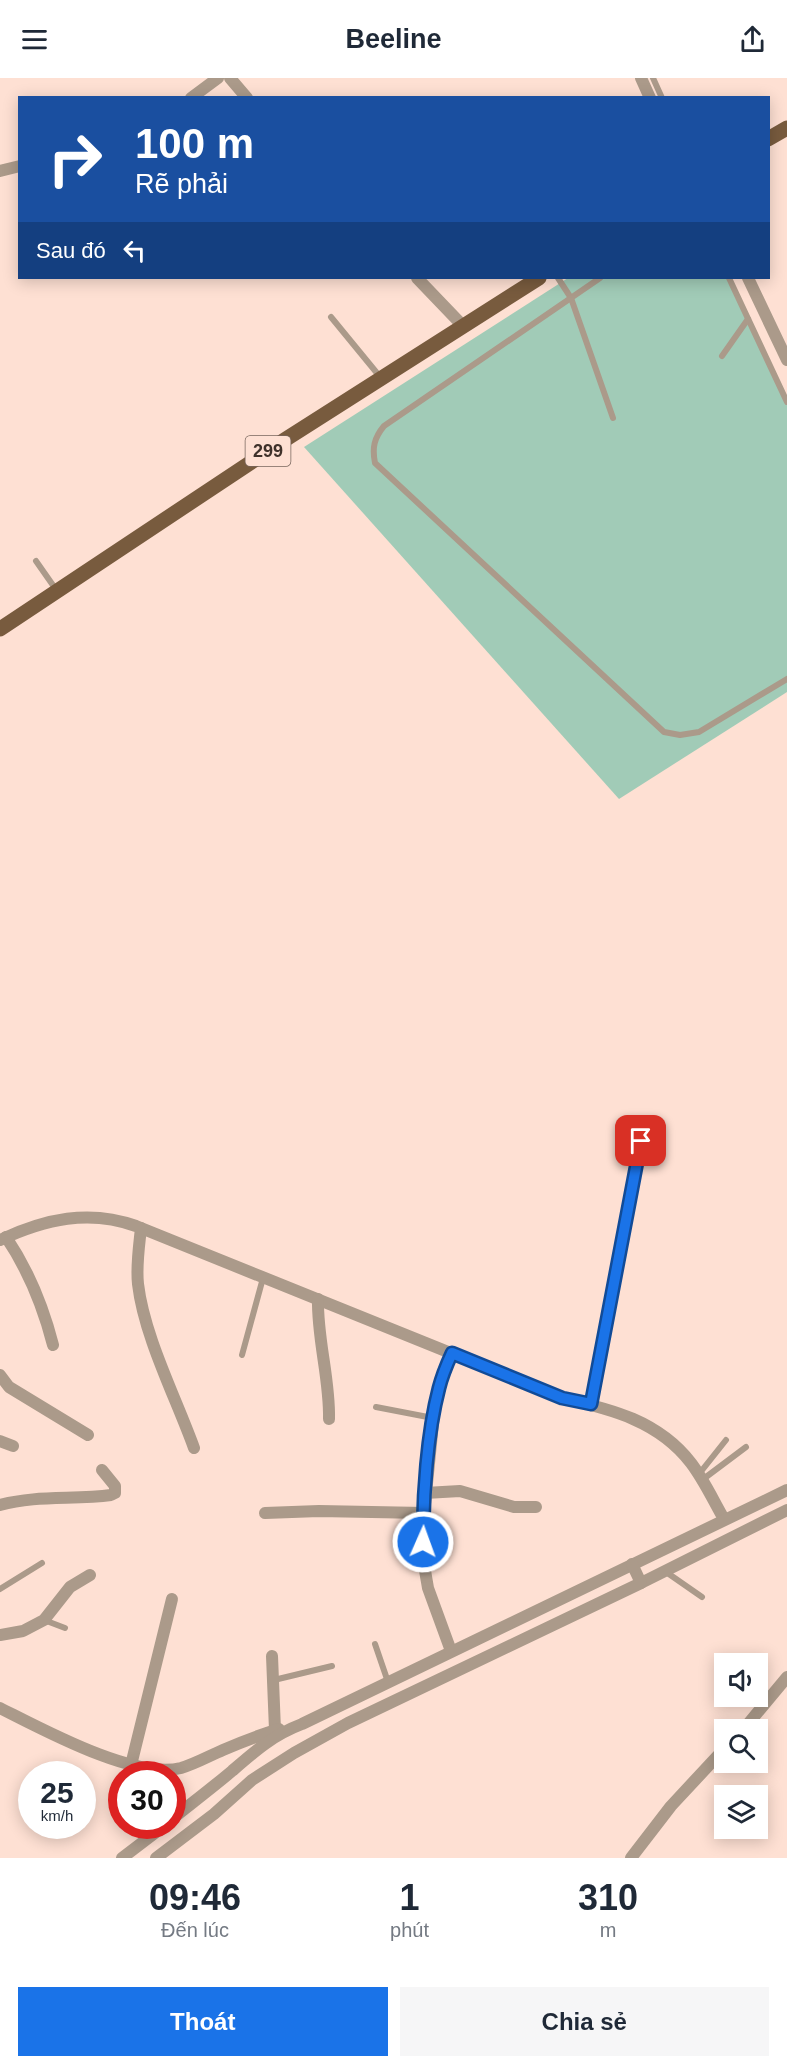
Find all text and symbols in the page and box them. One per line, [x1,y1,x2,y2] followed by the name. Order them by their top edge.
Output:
[18,23,51,56] icon: menu
[736,23,769,56] icon: share
[345,24,442,54] text: Beeline
[36,120,114,198] icon: right
[135,120,254,167] text: 100 m
[135,169,228,199] text: Rẽ phải
[118,234,151,267] icon: left
[36,238,106,263] text: Sau đó
[246,436,290,466] road number: 299
[615,1115,666,1166] pin
[624,1124,657,1157] icon: arrive
[391,1510,455,1574] position arrow
[714,1653,768,1839] map controls
[714,1653,768,1707] button: sound
[714,1719,768,1773] button: search
[108,1761,186,1839] speed limit sign: 30
[40,1776,74,1809] text: 25
[714,1785,768,1839] button: layers
[41,1807,73,1824] text: km/h
[149,1877,241,1918] text: 09:46
[399,1877,420,1918] text: 1
[578,1877,638,1918] text: 310
[161,1919,229,1941] text: Đến lúc
[390,1919,429,1941] text: phút
[600,1919,616,1941] text: m
[18,1987,388,2056] button: Thoát
[400,1987,769,2056] button: Chia sẻ

